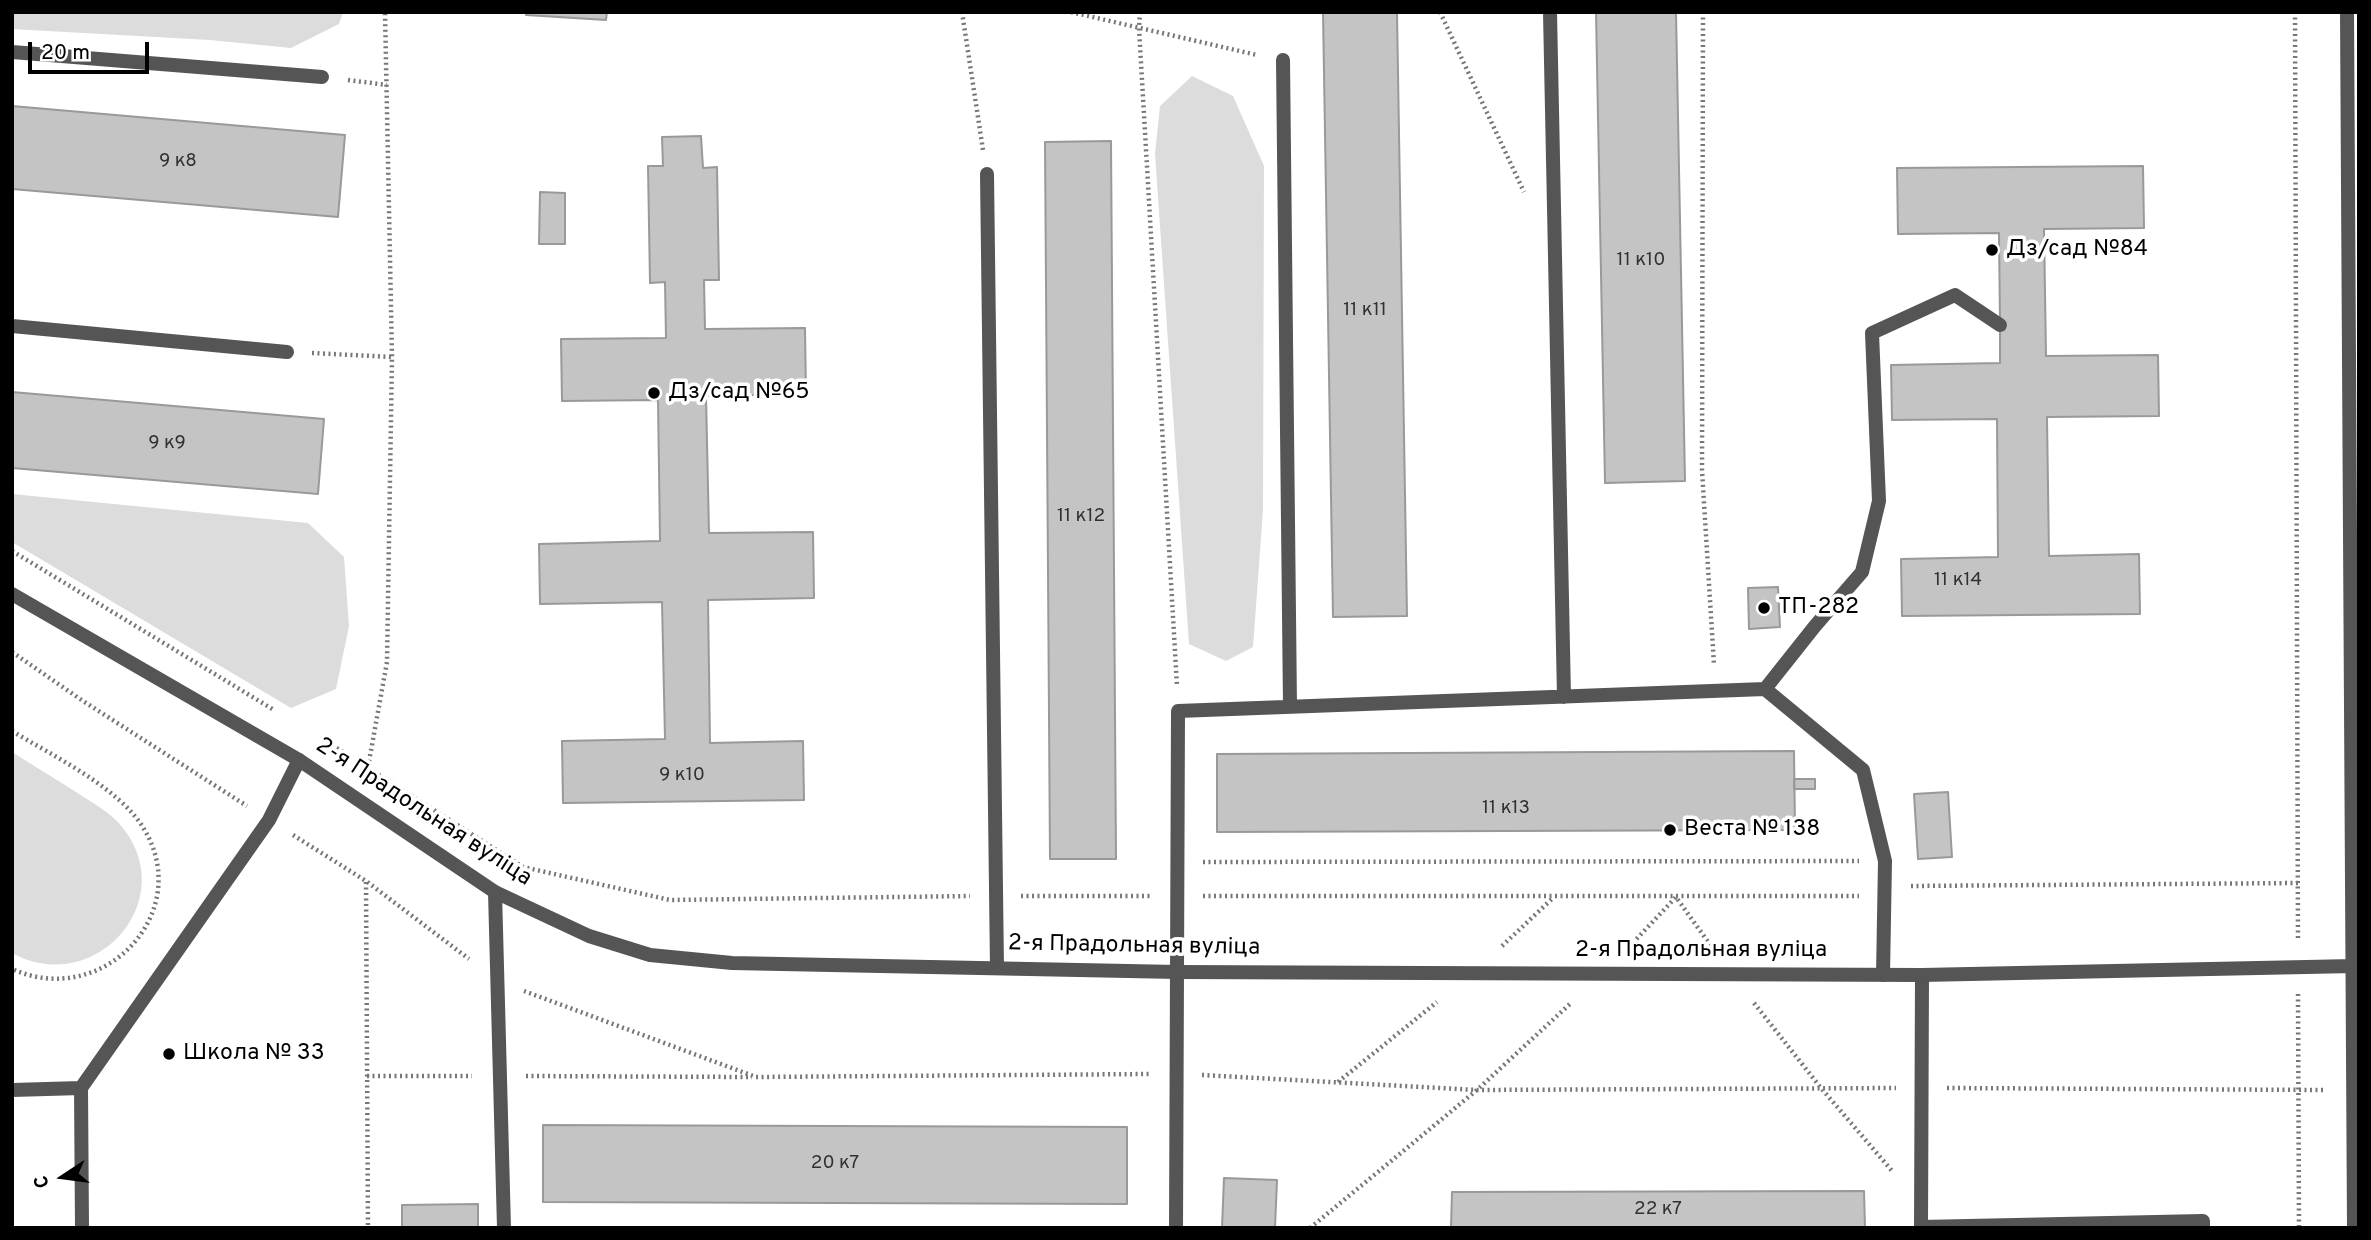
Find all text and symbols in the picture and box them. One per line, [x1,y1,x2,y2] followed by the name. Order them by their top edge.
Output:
[32,28,152,72] scale bar
[41,40,90,67] text: 20 m
[159,151,197,173] house number: 9 к8
[2006,236,2148,264] place label: Дз/сад №84
[1984,242,2000,258] marker: Дз/сад №84
[1617,250,1665,272] house number: 11 к10
[1343,300,1387,322] house number: 11 к11
[668,379,810,407] place label: Дз/сад №65
[646,385,662,401] marker: Дз/сад №65
[148,433,186,455] house number: 9 к9
[1057,506,1105,528] house number: 11 к12
[1934,570,1982,592] house number: 11 к14
[1778,594,1859,622] place label: ТП-282
[1756,600,1772,616] marker: ТП-282
[310,733,536,893] street label: 2-я Прадольная вуліца
[659,765,705,787] house number: 9 к10
[1482,798,1530,820] house number: 11 к13
[1684,816,1820,844] place label: Веста № 138
[1662,822,1678,838] marker: Веста № 138
[1008,931,1260,963] street label: 2-я Прадольная вуліца
[1575,937,1827,965] street label: 2-я Прадольная вуліца
[183,1040,325,1068] place label: Школа № 33
[161,1046,177,1062] marker: Школа № 33
[28,1142,98,1212] north arrow
[811,1153,859,1175] house number: 20 к7
[29,1173,56,1190] text: С
[1634,1199,1682,1221] house number: 22 к7

